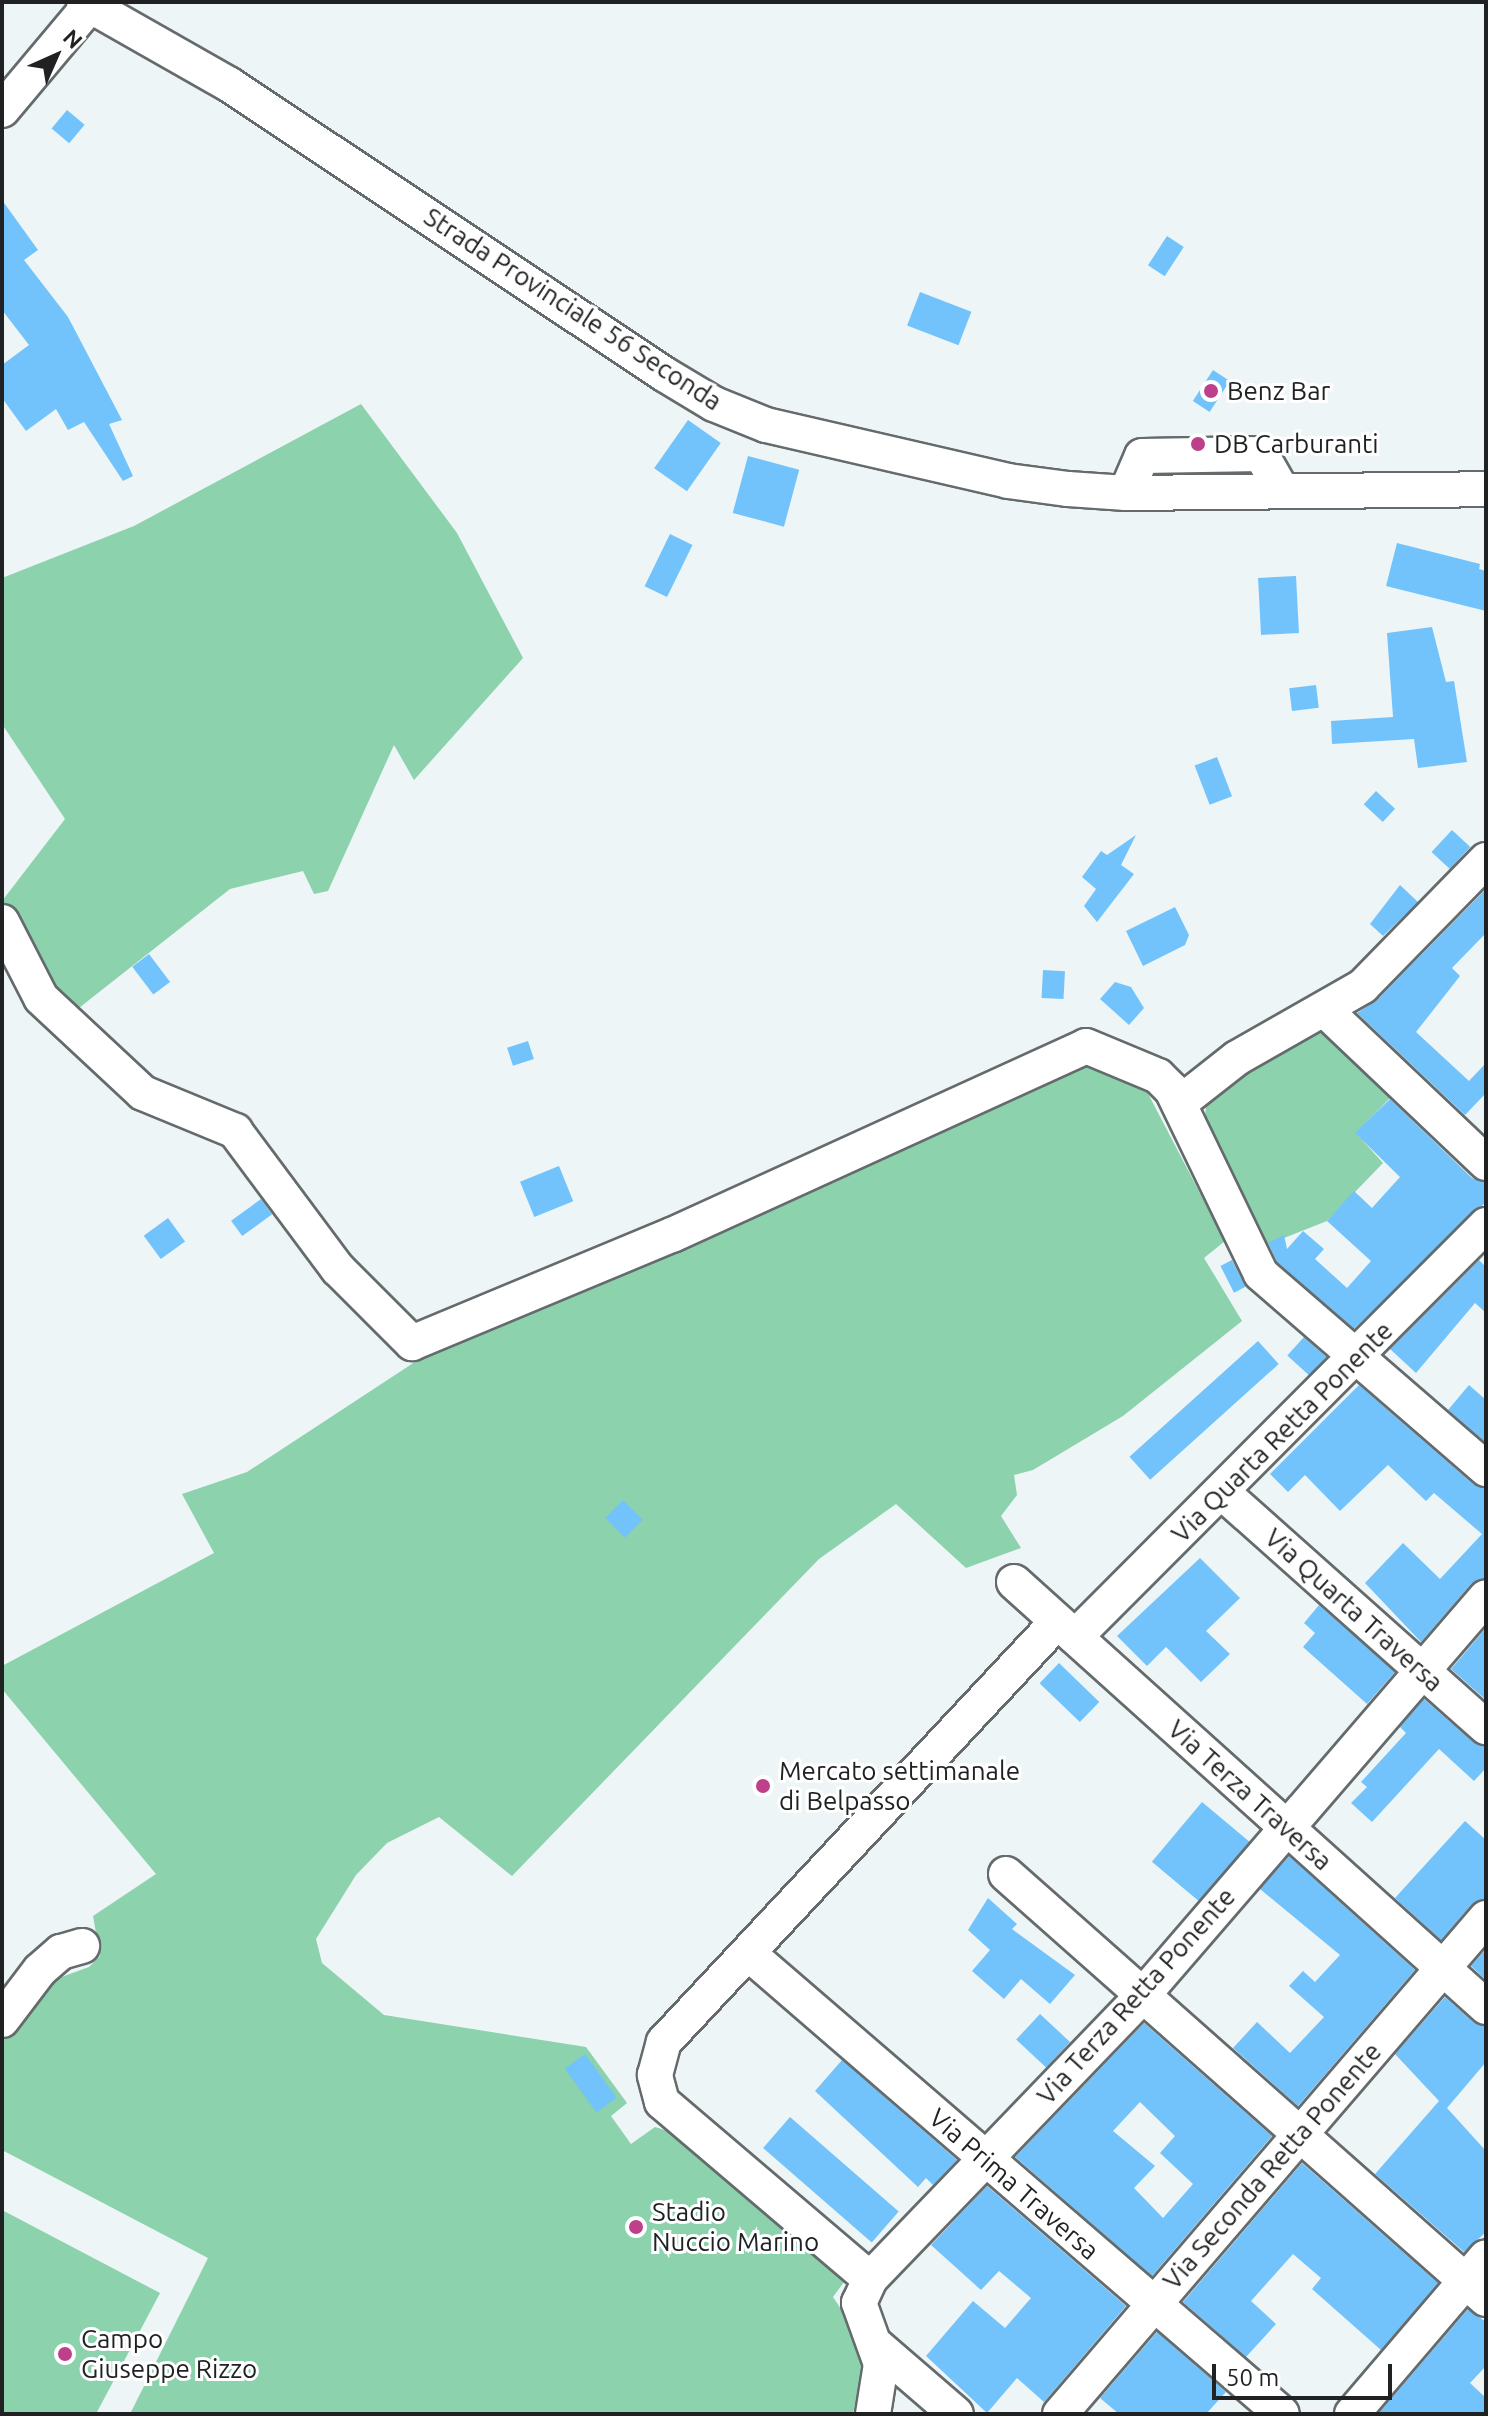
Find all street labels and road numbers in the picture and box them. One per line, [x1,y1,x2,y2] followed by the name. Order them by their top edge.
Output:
[418,201,728,417] street label: Strada Provinciale 56 Seconda
[1165,1315,1399,1549] street label: Via Quarta Retta Ponente
[1258,1522,1450,1698] street label: Via Quarta Traversa
[1162,1713,1338,1877] street label: Via Terza Traversa
[1030,1881,1242,2111] street label: Via Terza Retta Ponente
[1156,2036,1388,2296] street label: Via Seconda Retta Ponente
[923,2102,1105,2266] street label: Via Prima Traversa

